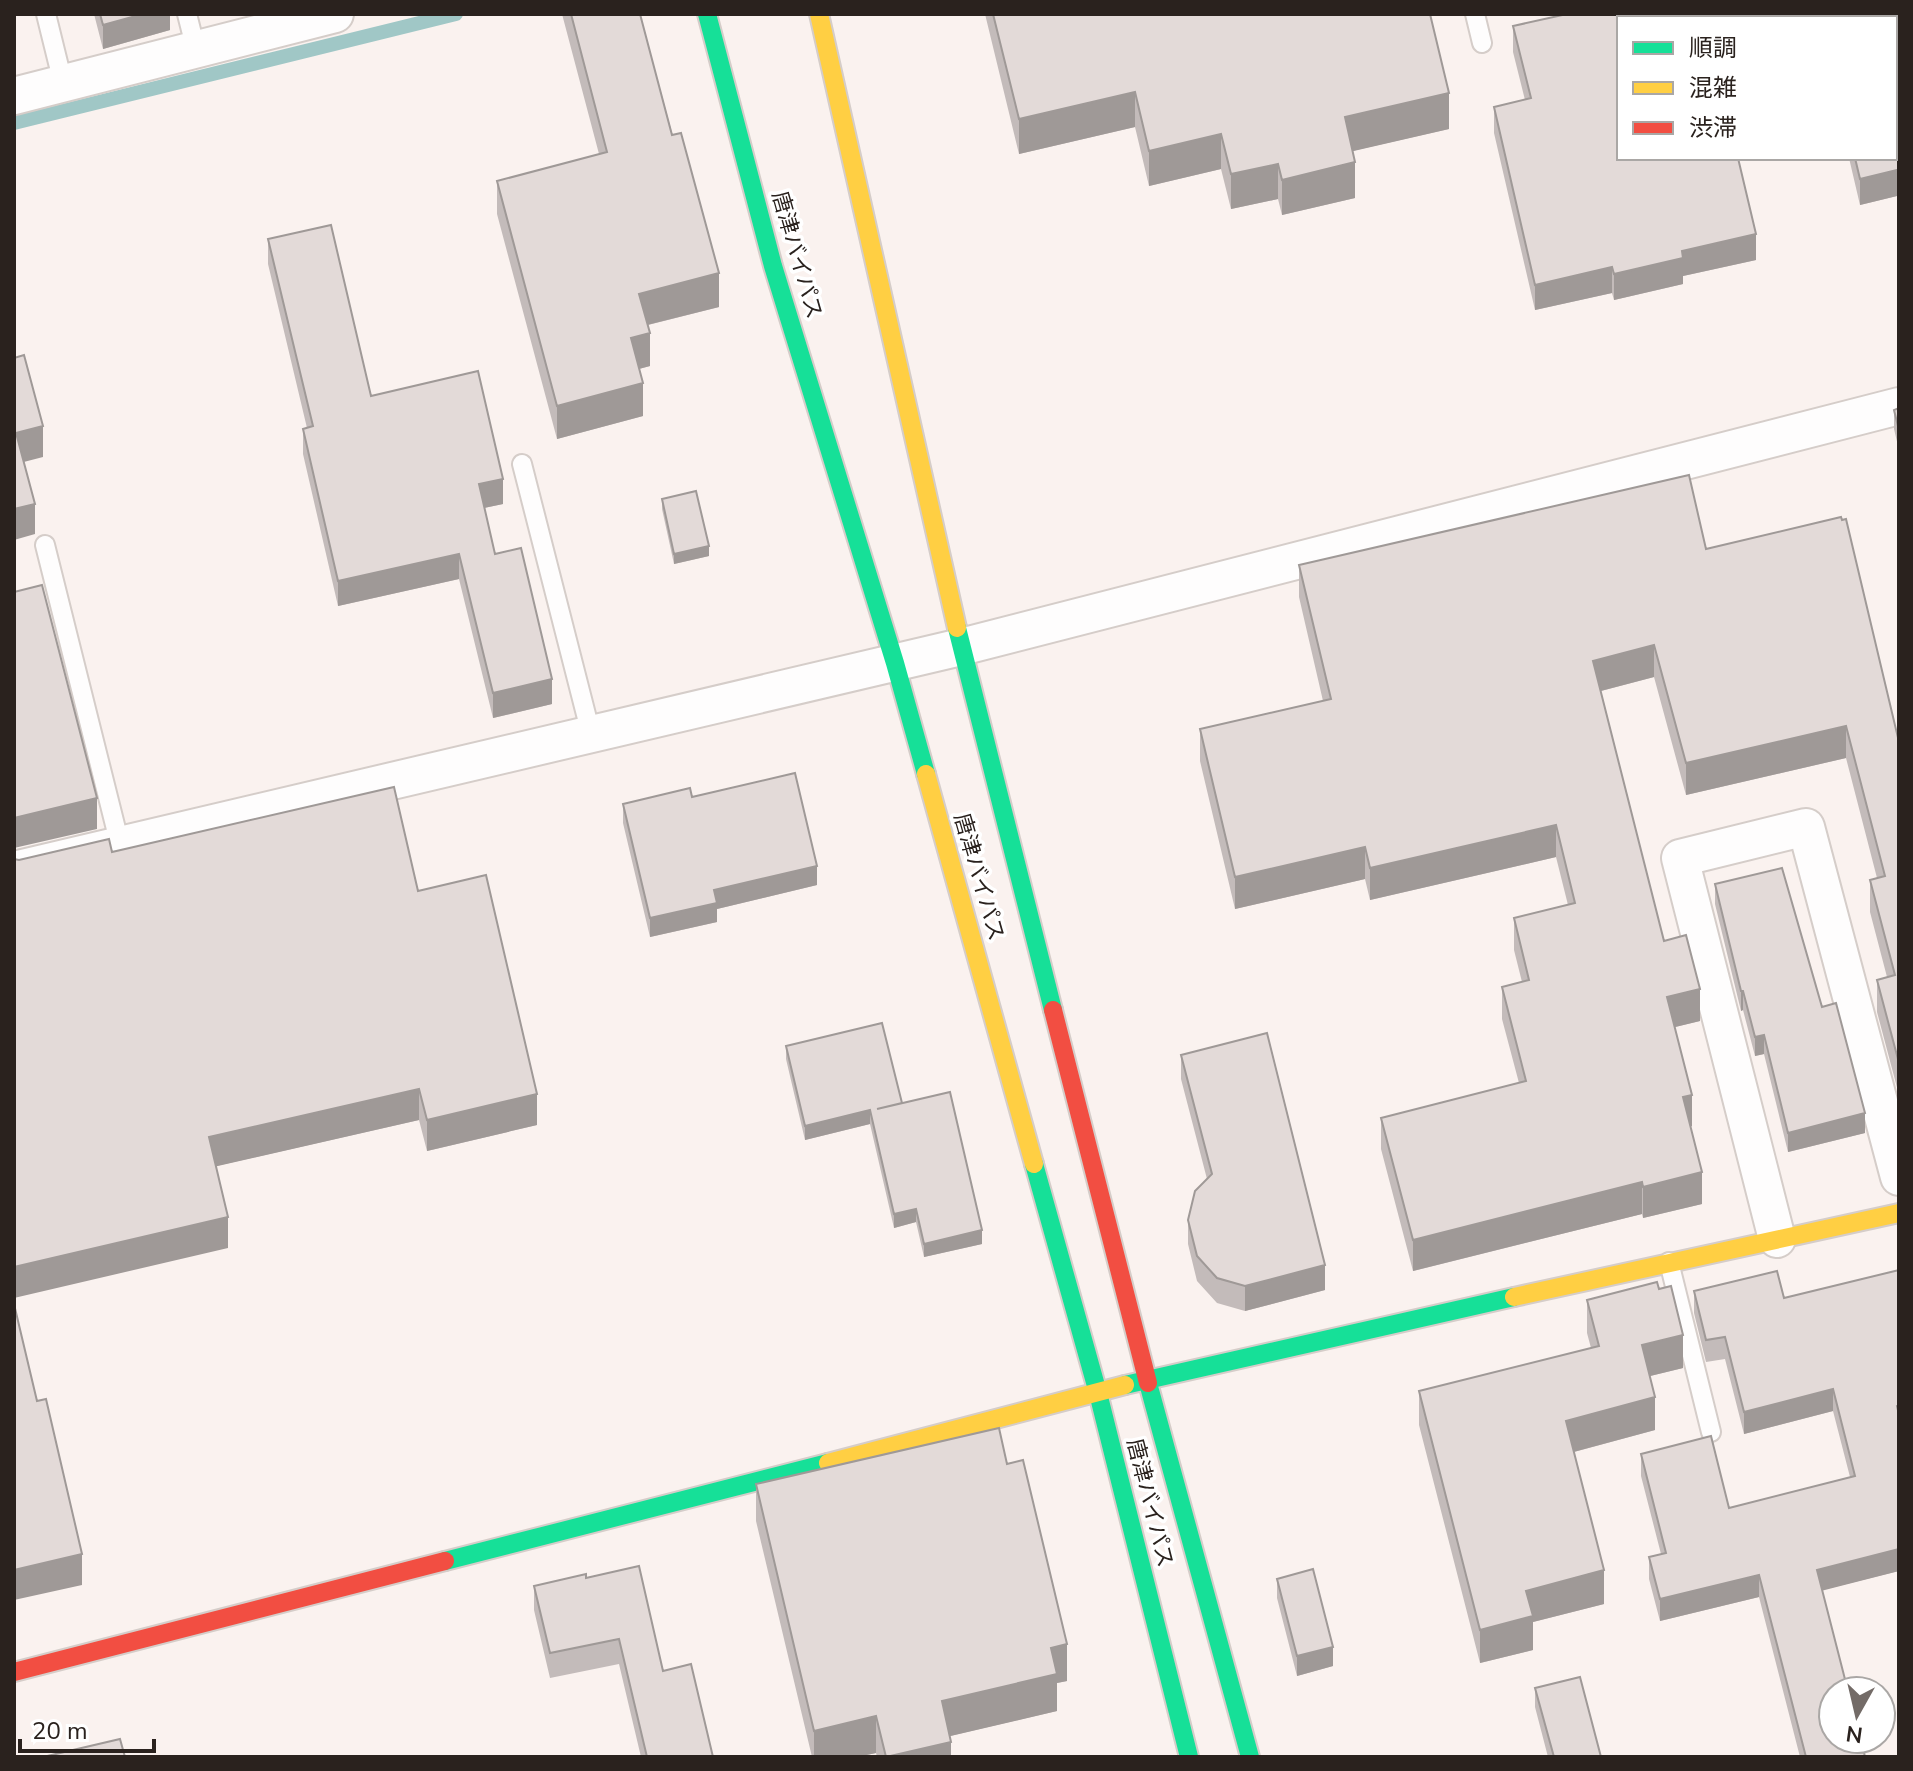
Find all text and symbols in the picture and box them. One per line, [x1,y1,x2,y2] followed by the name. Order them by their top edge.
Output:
[1617,16,1897,160] legend
[1689,32,1737,64] text: 順調
[1689,72,1737,104] text: 混雑
[1689,112,1737,144] text: 渋滞
[764,188,830,322] street label: 唐津バイパス
[946,810,1012,944] street label: 唐津バイパス
[1120,1436,1180,1570] street label: 唐津バイパス
[1817,1675,1897,1755] north arrow
[20,1703,154,1753] scale bar
[32,1715,88,1747] text: 20 m
[1844,1718,1865,1750] text: N

